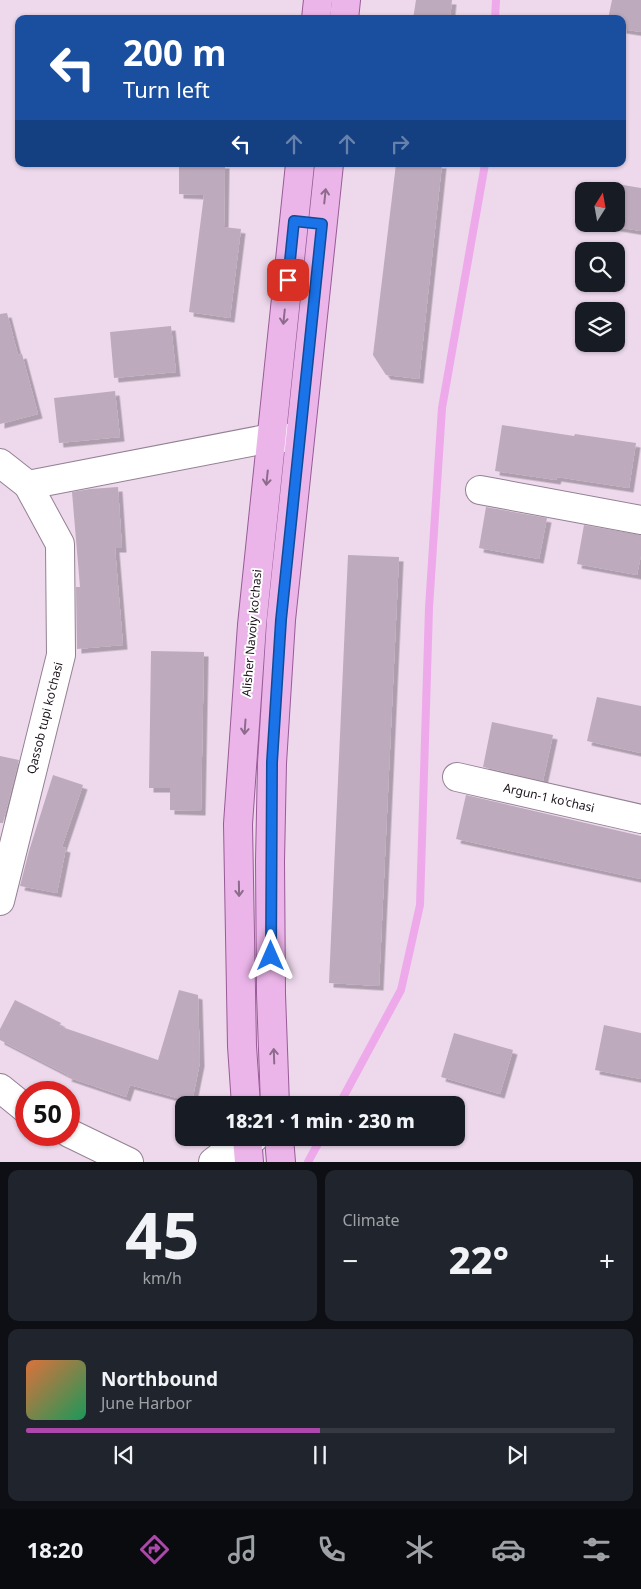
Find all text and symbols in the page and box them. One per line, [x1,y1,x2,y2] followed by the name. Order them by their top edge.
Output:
[123,29,226,76] text: 200 m
[40,35,105,100] icon: left
[123,74,210,104] text: Turn left
[227,130,255,158] icon: left
[280,130,308,158] icon: ahead
[333,130,361,158] icon: ahead
[386,130,414,158] icon: right
[575,182,625,232] north arrow
[575,182,625,352] map controls
[320,189,330,205] one-way arrow
[575,242,625,292] button: search
[267,259,309,301] pin
[274,266,302,294] icon: arrive
[575,302,625,352] button: layers
[279,308,289,324] one-way arrow
[262,470,271,486] one-way arrow
[237,569,266,697] street label: Alisher Navoiy ko'chasi
[22,660,67,776] street label: Qassob tupi ko'chasi
[240,719,249,735] one-way arrow
[502,779,596,816] street label: Argun-1 ko'chasi
[234,881,244,897] one-way arrow
[244,929,296,981] position arrow
[269,1049,278,1065] one-way arrow
[15,1081,80,1146] speed limit sign: 50
[225,1108,415,1134] text: 18:21 · 1 min · 230 m
[125,1190,199,1278] text: 45
[343,1209,400,1231] text: Climate
[449,1233,509,1285] text: 22°
[343,1241,359,1279] text: −
[599,1241,615,1279] text: +
[143,1267,182,1289] text: km/h
[101,1366,218,1392] text: Northbound
[101,1392,192,1414] text: June Harbor
[110,1441,138,1469] icon: previous
[306,1441,334,1469] icon: pause
[503,1441,531,1469] icon: next
[137,1532,172,1567] icon: directions
[225,1532,260,1567] icon: music
[314,1532,349,1567] icon: phone
[402,1532,437,1567] icon: climate
[491,1532,526,1567] icon: car
[579,1532,614,1567] icon: filters
[27,1534,83,1564] text: 18:20

